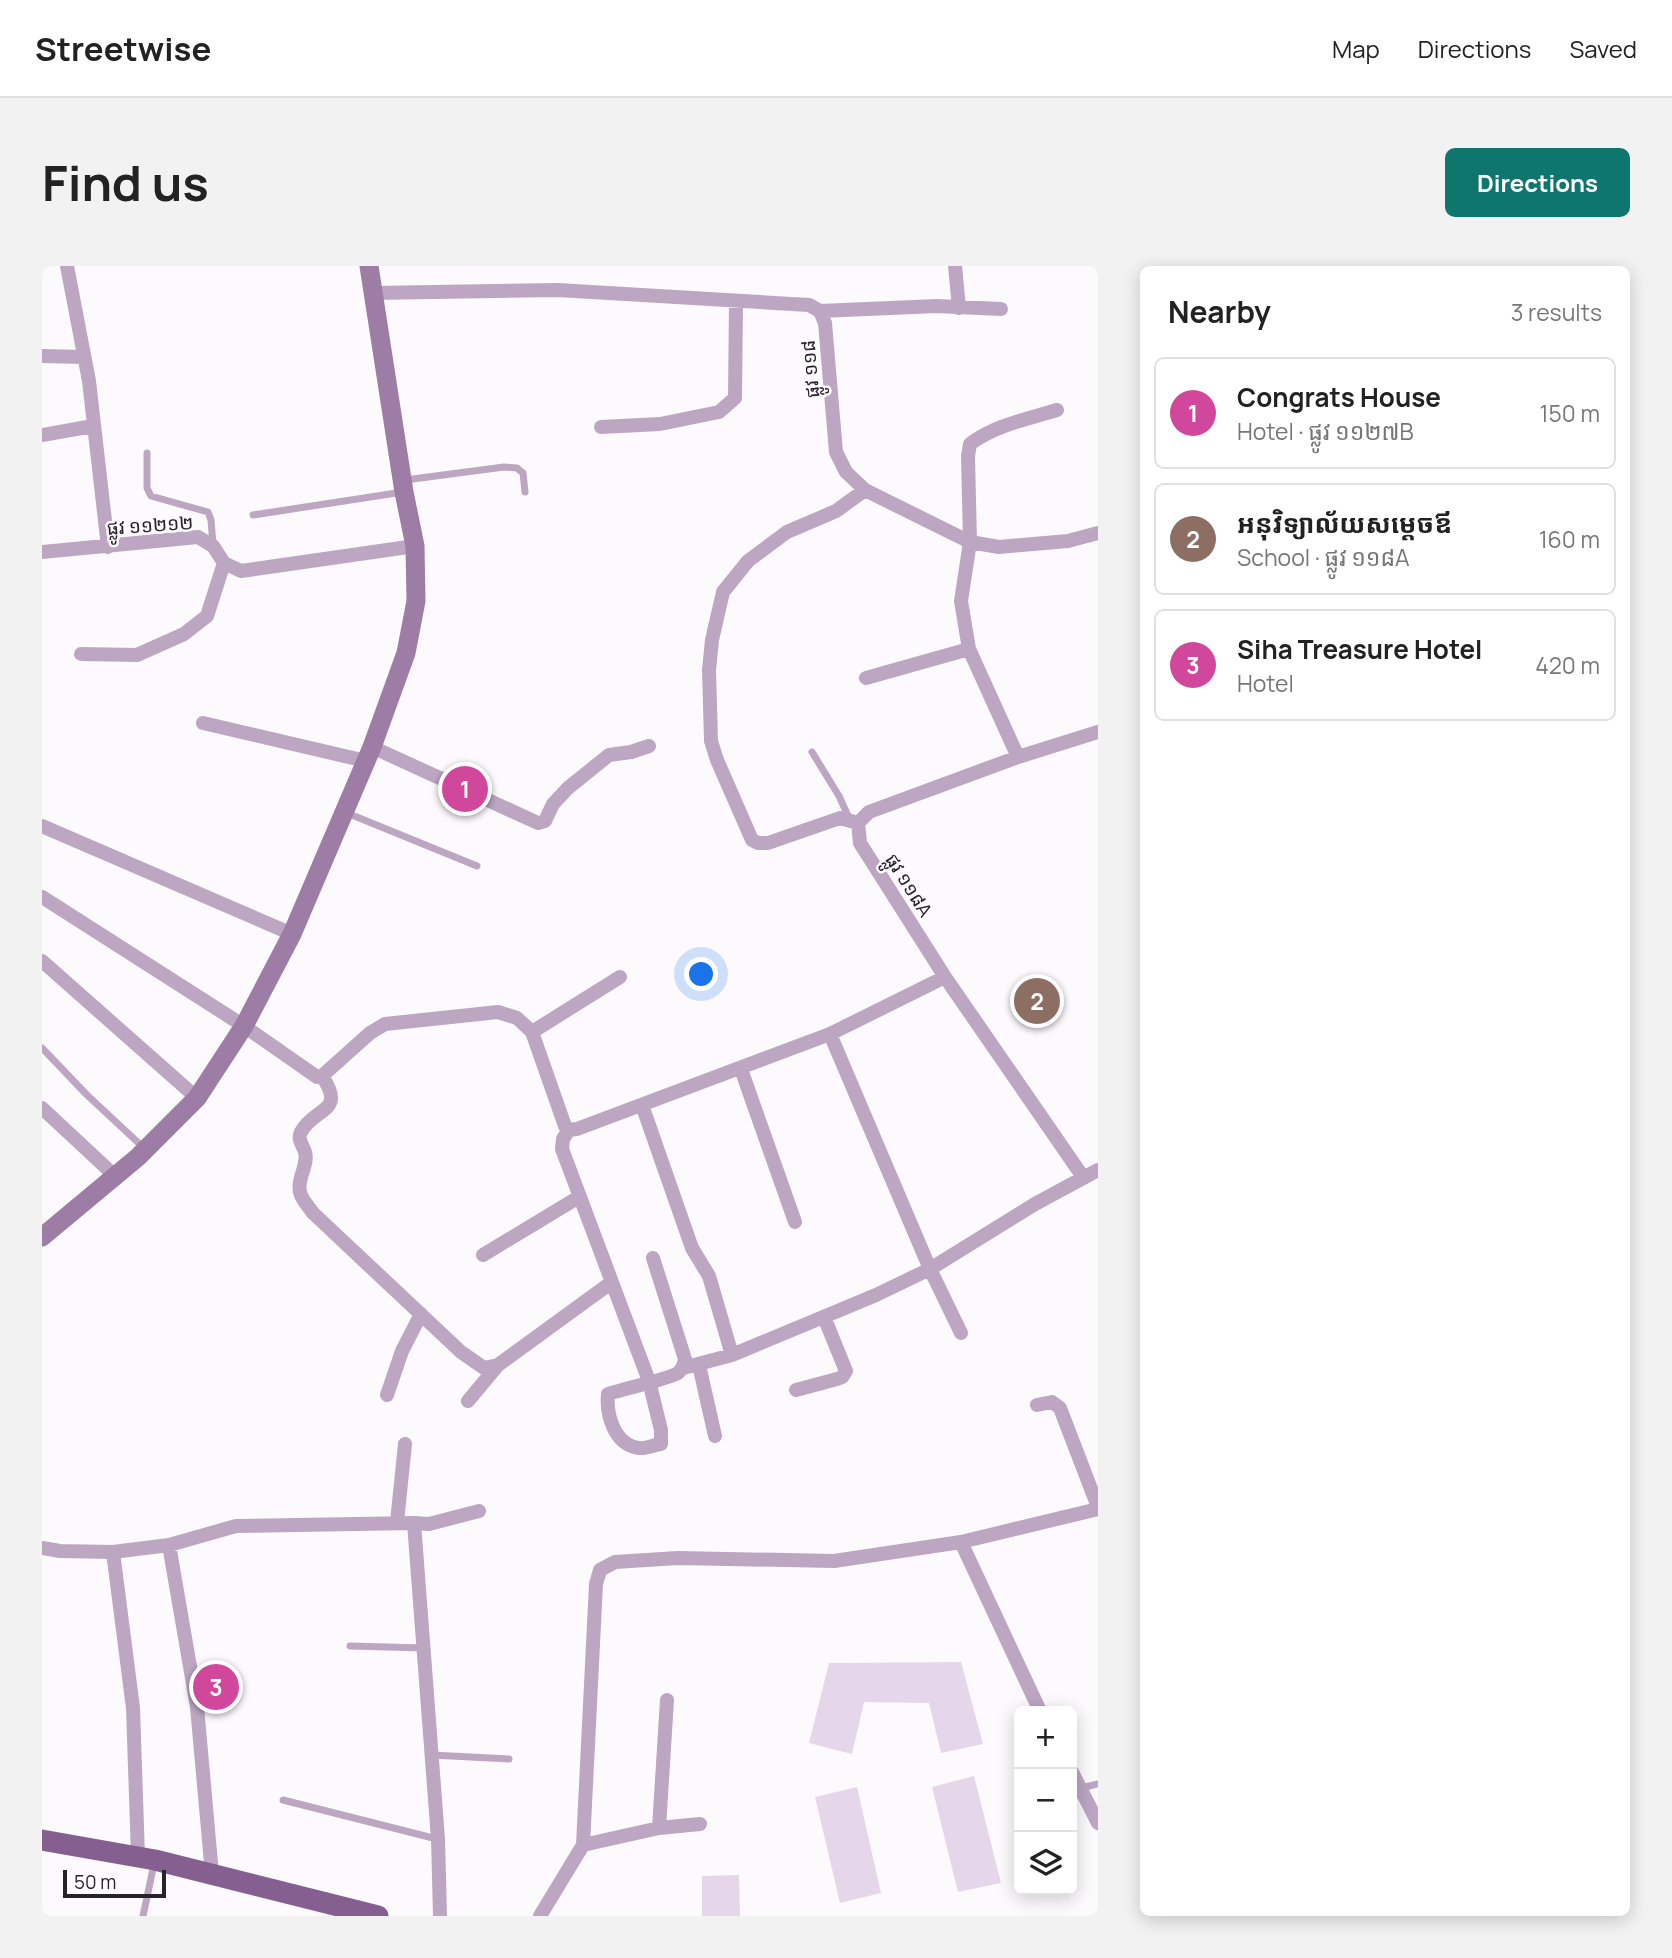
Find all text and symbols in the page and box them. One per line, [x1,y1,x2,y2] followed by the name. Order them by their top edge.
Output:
[35,26,211,71] text: Streetwise
[1332,32,1380,65] text: Map
[1418,32,1531,65] text: Directions
[1569,32,1637,65] text: Saved
[1445,148,1630,217] button: Directions
[42,149,209,216] text: Find us
[1168,291,1271,332] text: Nearby
[1511,296,1602,328] text: 3 results
[795,338,830,399] street label: ផ្លូវ ១១៨
[1237,379,1441,415] text: Congrats House
[1188,397,1198,429] text: 1
[1540,397,1600,429] text: 150 m
[1237,415,1414,447] text: Hotel · ផ្លូវ ១១២៧B
[1237,505,1452,541] text: អនុវិទ្យាល័យសម្តេចឪ
[106,509,195,546] street label: ផ្លូវ ១១២១២
[1186,523,1200,555] text: 2
[1539,523,1600,555] text: 160 m
[1237,541,1410,573] text: School · ផ្លូវ ១១៨A
[1237,631,1482,667] text: Siha Treasure Hotel
[1186,649,1200,681] text: 3
[1535,649,1600,681] text: 420 m
[1237,667,1294,699] text: Hotel
[442,763,488,815] pin: 1
[875,848,939,924] street label: ផ្លូវ ១១៨A
[684,957,718,991] your location
[1014,975,1060,1027] pin: 2
[193,1661,239,1713] pin: 3
[1014,1706,1077,1895] map controls
[1014,1706,1077,1769] button: +
[1014,1769,1077,1832] button: −
[1014,1832,1077,1895] button: layers
[63,1867,166,1899] scale bar
[74,1869,116,1895] text: 50 m

